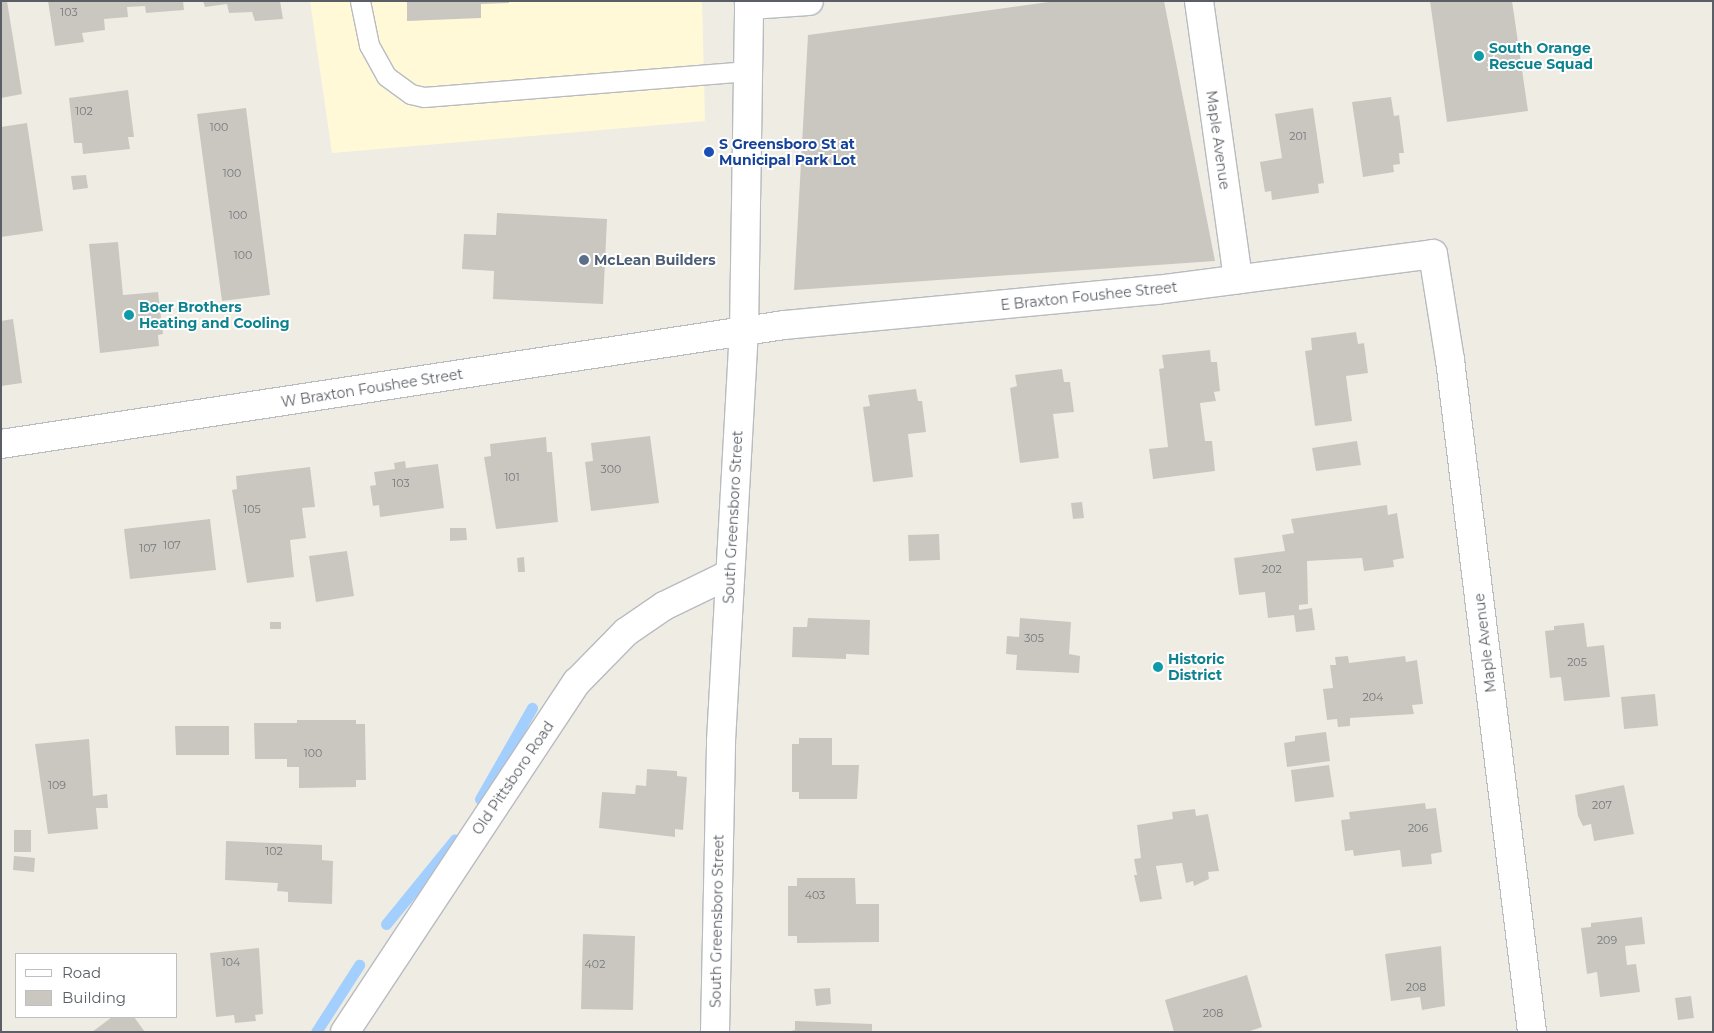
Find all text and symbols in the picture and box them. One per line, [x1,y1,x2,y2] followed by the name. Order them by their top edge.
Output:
[60,5,78,19] house number: 103
[1489,40,1593,72] place label: South Orange Rescue Squad
[1473,50,1485,62] marker: South Orange Rescue Squad
[1203,89,1233,191] street label: Maple Avenue
[75,104,93,118] house number: 102
[210,120,228,134] house number: 100
[1289,129,1307,143] house number: 201
[719,136,856,168] place label: S Greensboro St at Municipal Park Lot
[703,146,715,158] marker: S Greensboro St at Municipal Park Lot
[223,166,241,180] house number: 100
[229,208,247,222] house number: 100
[234,248,252,262] house number: 100
[594,252,716,268] place label: McLean Builders
[578,254,590,266] marker: McLean Builders
[1000,278,1178,314] street label: E Braxton Foushee Street
[139,299,290,332] place label: Boer Brothers Heating and Cooling
[123,309,135,321] marker: Boer Brothers Heating and Cooling
[280,365,464,411] street label: W Braxton Foushee Street
[720,430,746,604] street label: South Greensboro Street
[601,462,621,476] house number: 300
[504,470,520,484] house number: 101
[392,476,410,490] house number: 103
[243,502,261,516] house number: 105
[163,538,181,552] house number: 107
[139,541,157,555] house number: 107
[1262,562,1282,576] house number: 202
[1471,592,1499,694] street label: Maple Avenue
[1024,631,1044,645] house number: 305
[1168,651,1224,684] place label: Historic District
[1567,655,1587,669] house number: 205
[1152,661,1164,673] marker: Historic District
[1363,690,1383,704] house number: 204
[469,718,557,838] street label: Old Pittsboro Road
[304,746,322,760] house number: 100
[48,778,66,792] house number: 109
[1592,798,1612,812] house number: 207
[1408,821,1428,835] house number: 206
[707,834,727,1008] street label: South Greensboro Street
[265,844,283,858] house number: 102
[805,888,825,902] house number: 403
[1597,933,1617,947] house number: 209
[15,953,178,1018] legend
[222,955,240,969] house number: 104
[585,957,605,971] house number: 402
[62,963,101,982] text: Road
[1406,980,1426,994] house number: 208
[62,988,126,1007] text: Building
[1203,1006,1223,1020] house number: 208

